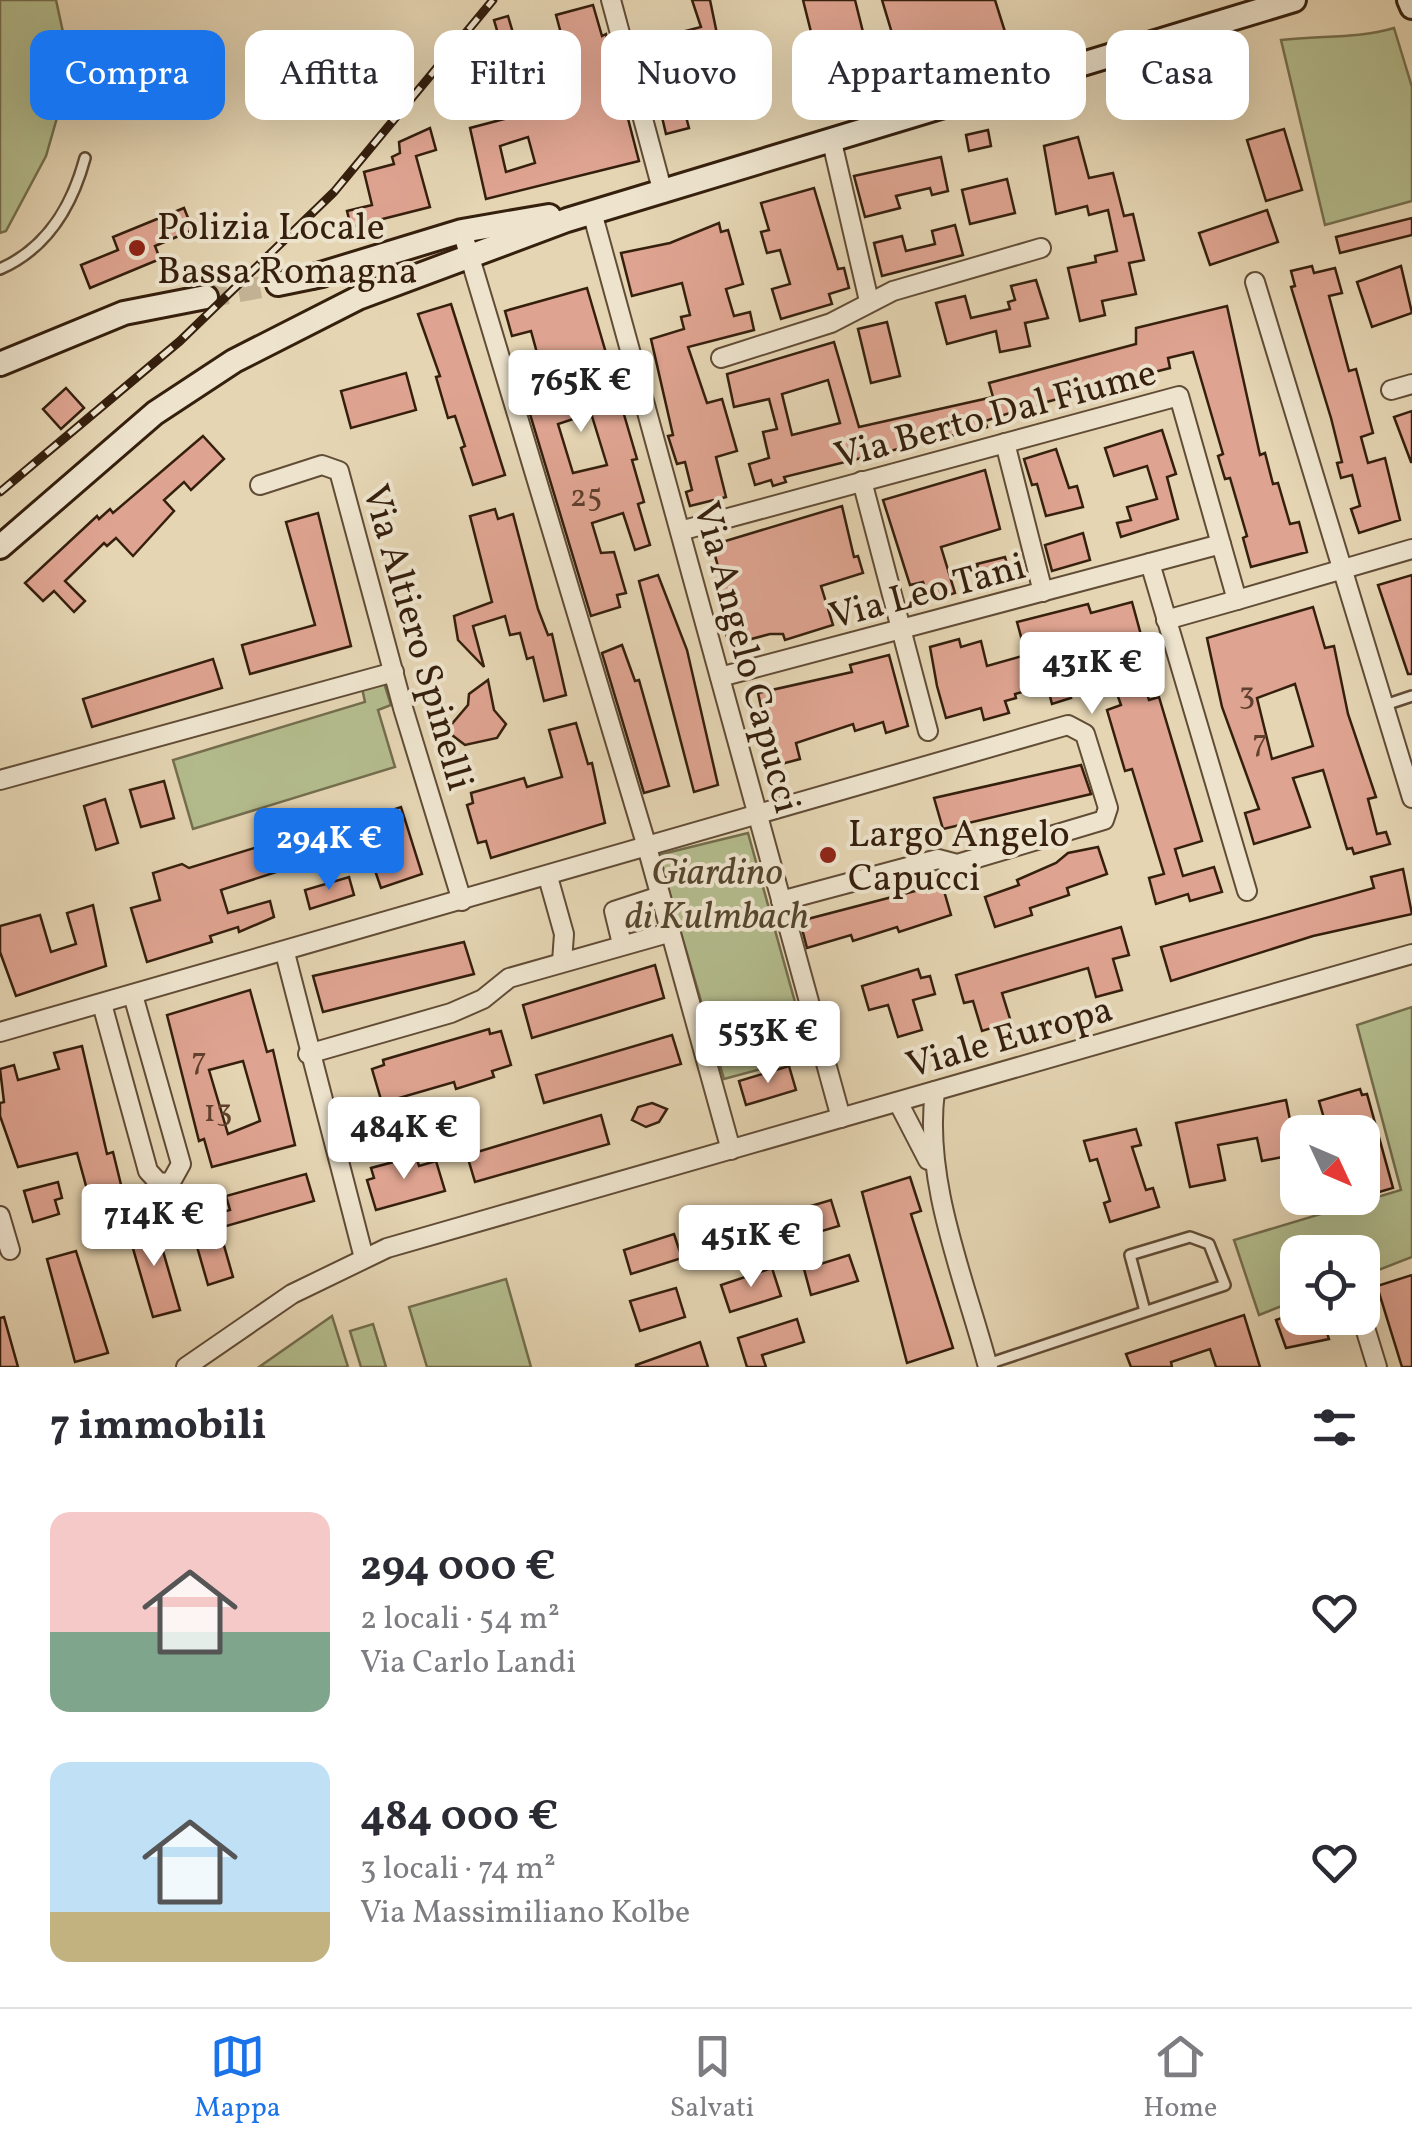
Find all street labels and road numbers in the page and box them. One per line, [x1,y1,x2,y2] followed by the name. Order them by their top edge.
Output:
[829,348,1163,485] street label: Via Berto Dal Fiume
[347,479,485,797] street label: Via Altiero Spinelli
[678,496,812,820] street label: Via Angelo Capucci
[824,542,1032,645] street label: Via Leo Tani
[900,985,1119,1094] street label: Viale Europa

